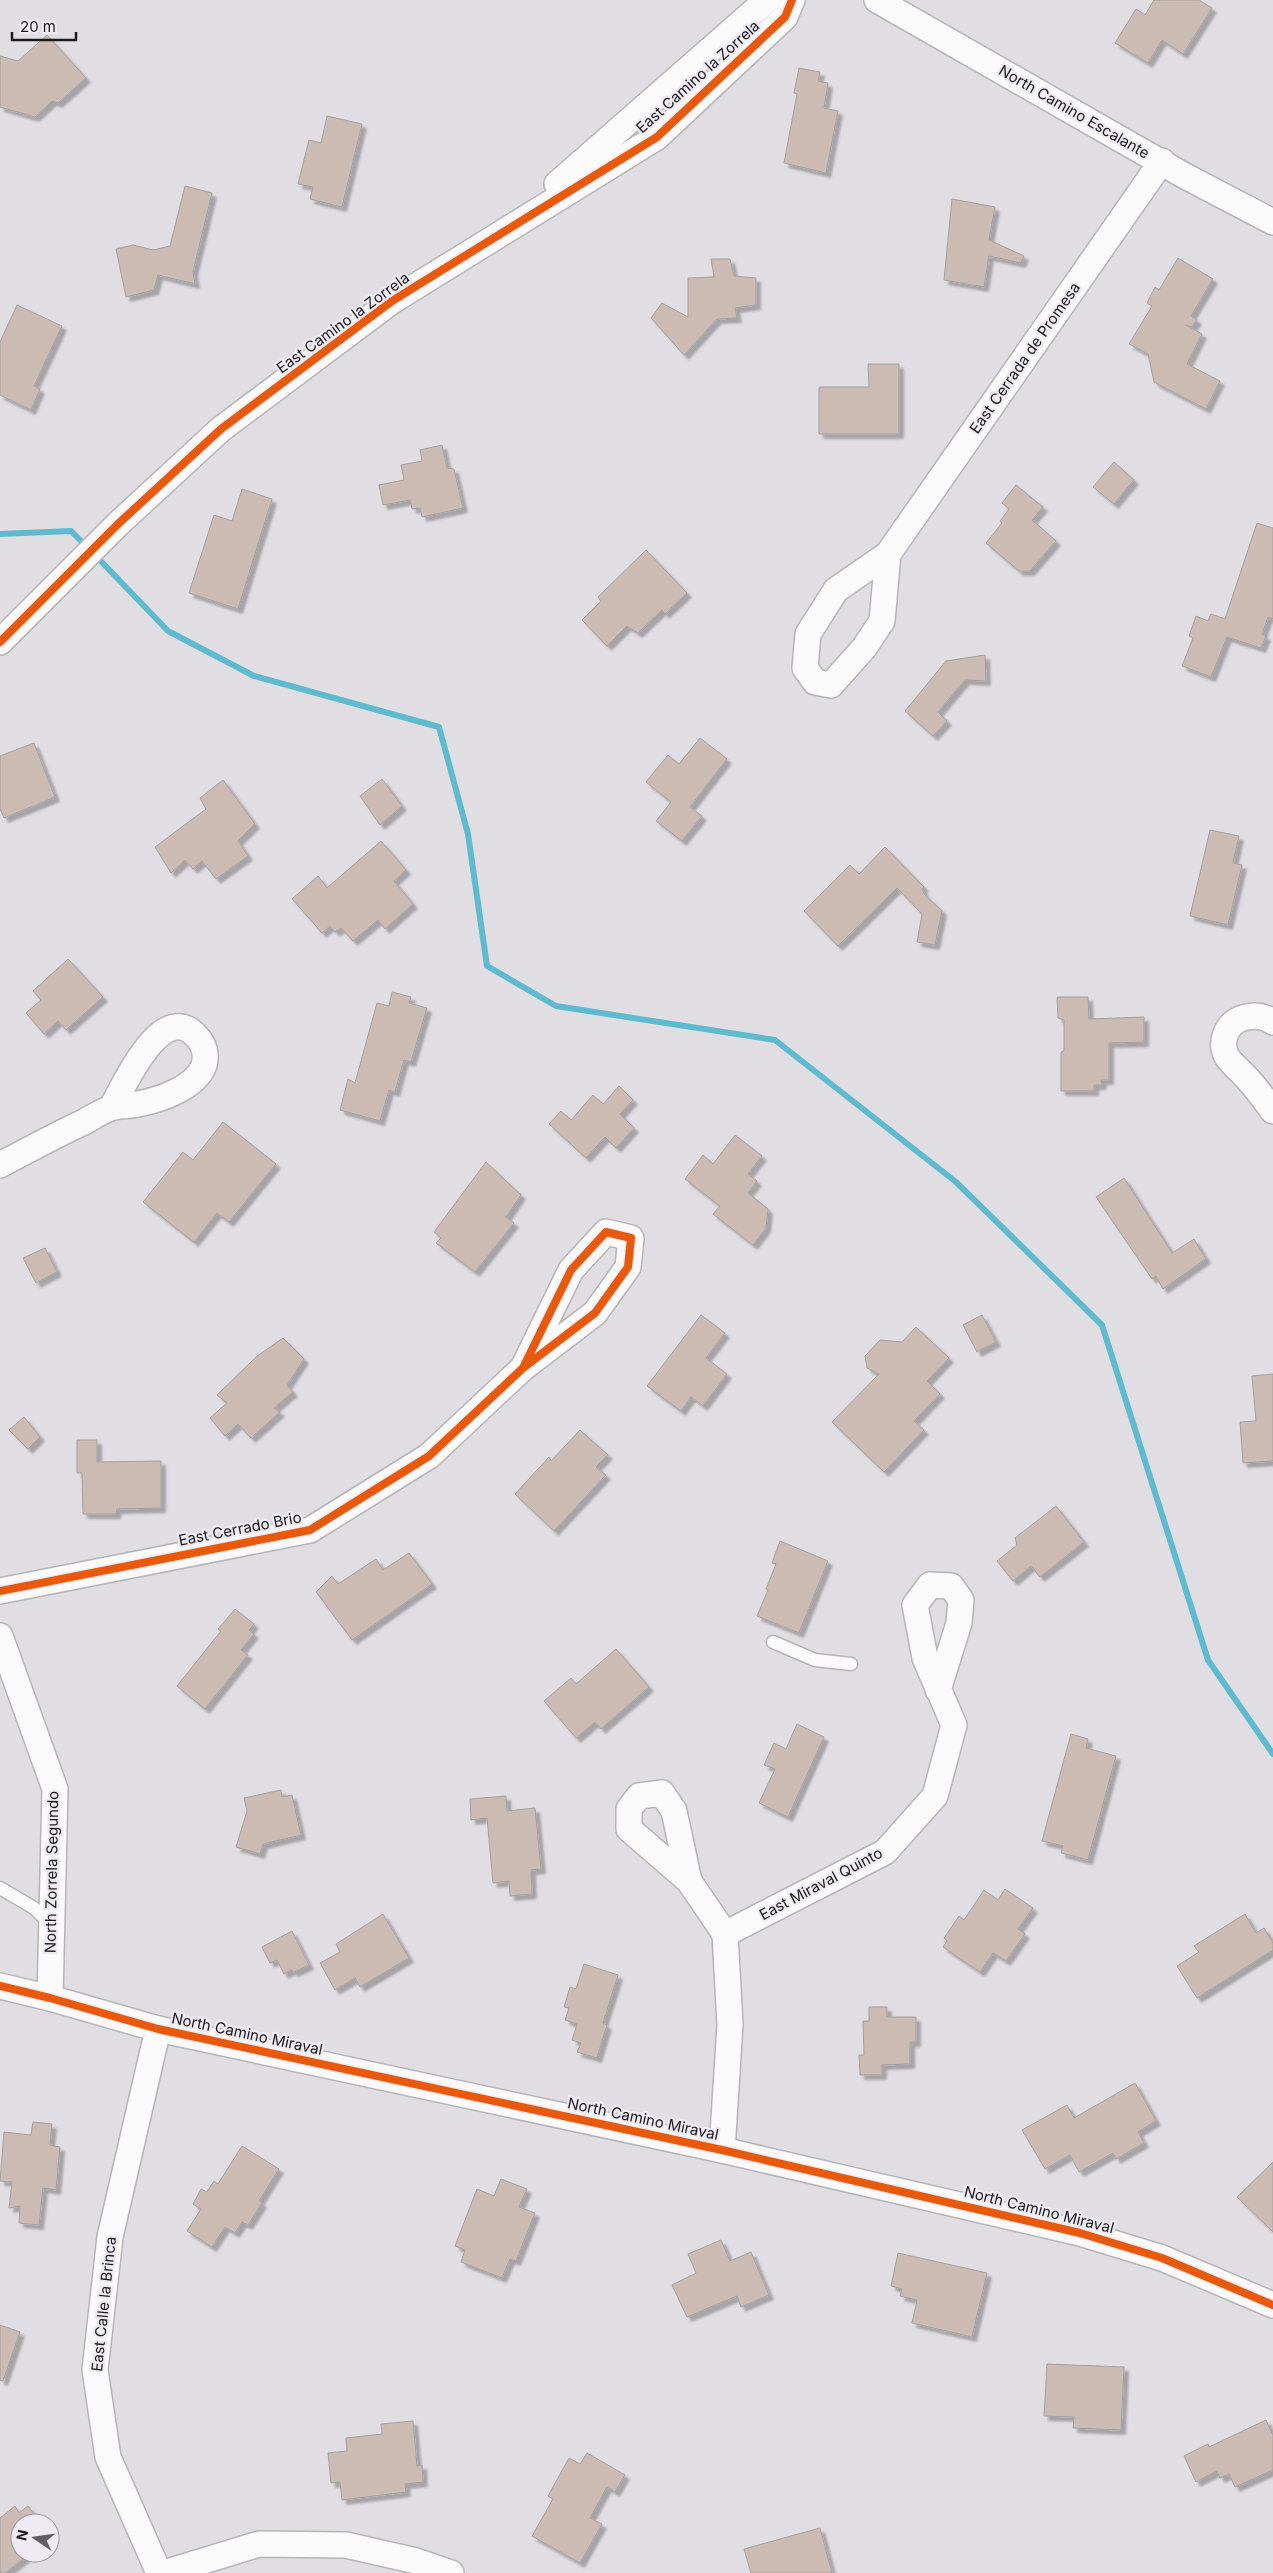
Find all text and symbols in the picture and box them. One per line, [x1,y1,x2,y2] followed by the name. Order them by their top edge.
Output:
[12,10,76,42] scale bar
[632,16,763,137] street label: East Camino la Zorrela
[20,17,56,36] text: 20 m
[995,61,1153,163] street label: North Camino Escalante
[273,268,413,377] street label: East Camino la Zorrela
[965,278,1084,437] street label: East Cerrada de Promesa
[177,1507,303,1550] street label: East Cerrado Brio
[41,1791,62,1953] street label: North Zorrela Segundo
[756,1843,886,1924] street label: East Miraval Quinto
[170,2008,324,2059] street label: North Camino Miraval
[566,2093,720,2144] street label: North Camino Miraval
[962,2182,1116,2237] street label: North Camino Miraval
[87,2235,120,2372] street label: East Calle la Brinca
[10,2513,60,2563] north arrow
[12,2528,31,2542] text: N

